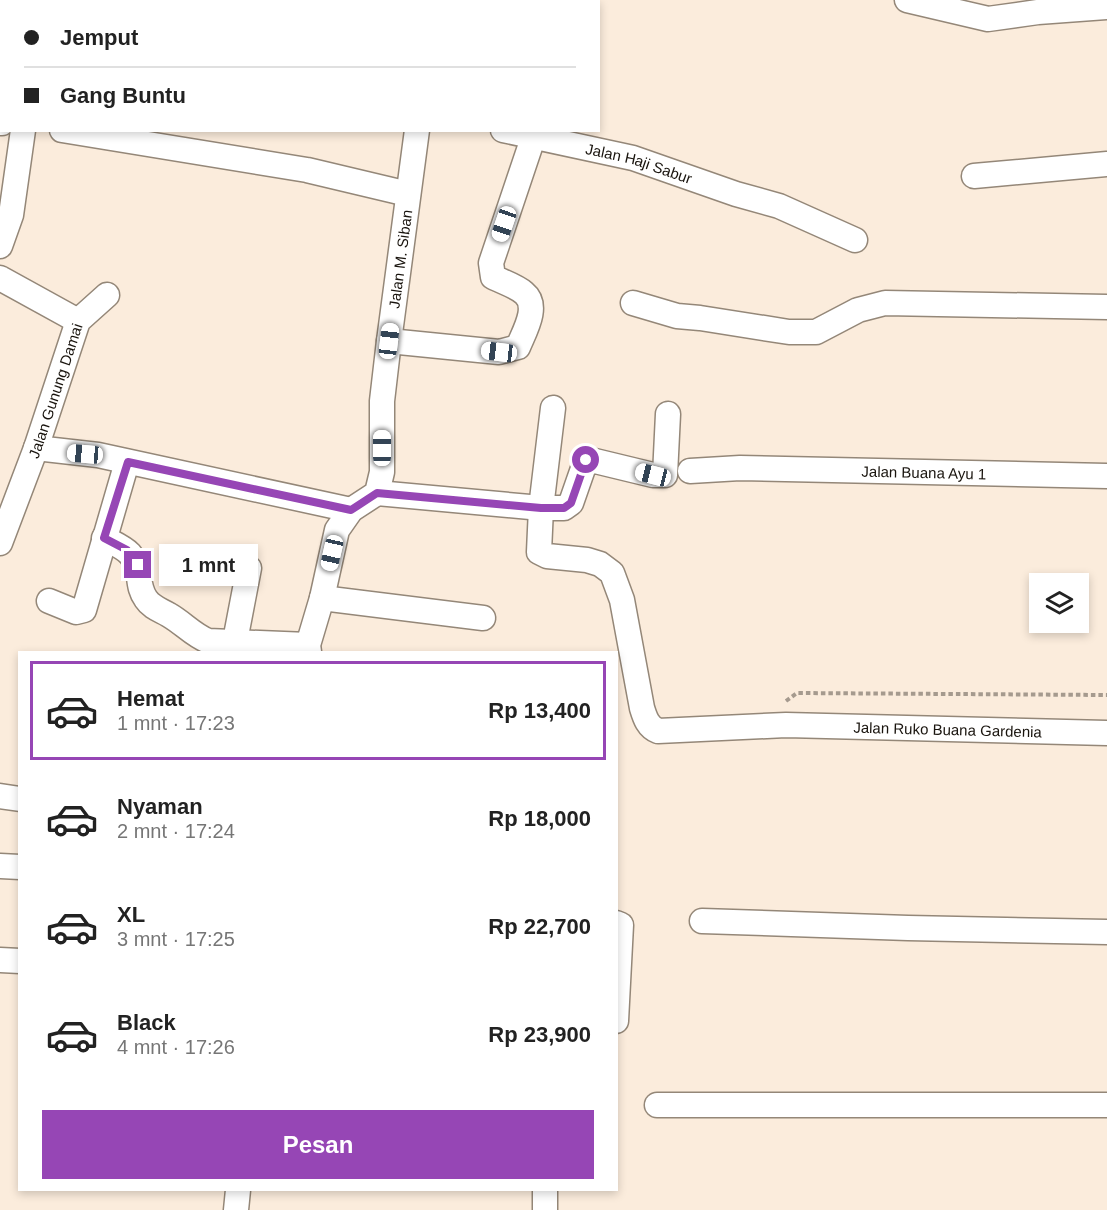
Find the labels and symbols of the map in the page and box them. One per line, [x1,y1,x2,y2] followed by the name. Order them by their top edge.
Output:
[584,140,694,187] street label: Jalan Haji Sabur
[490,204,518,244] car
[385,209,415,309] street label: Jalan M. Siban
[24,321,85,460] street label: Jalan Gunung Damai
[378,322,400,360] car
[480,341,518,363] car
[373,430,391,466] car
[66,443,104,465] car
[572,446,599,473] route start
[633,462,673,488] car
[861,462,986,482] street label: Jalan Buana Ayu 1
[319,533,345,573] car
[159,544,258,586] callout: 1 mnt
[124,551,151,578] route end
[853,718,1043,740] street label: Jalan Ruko Buana Gardenia

